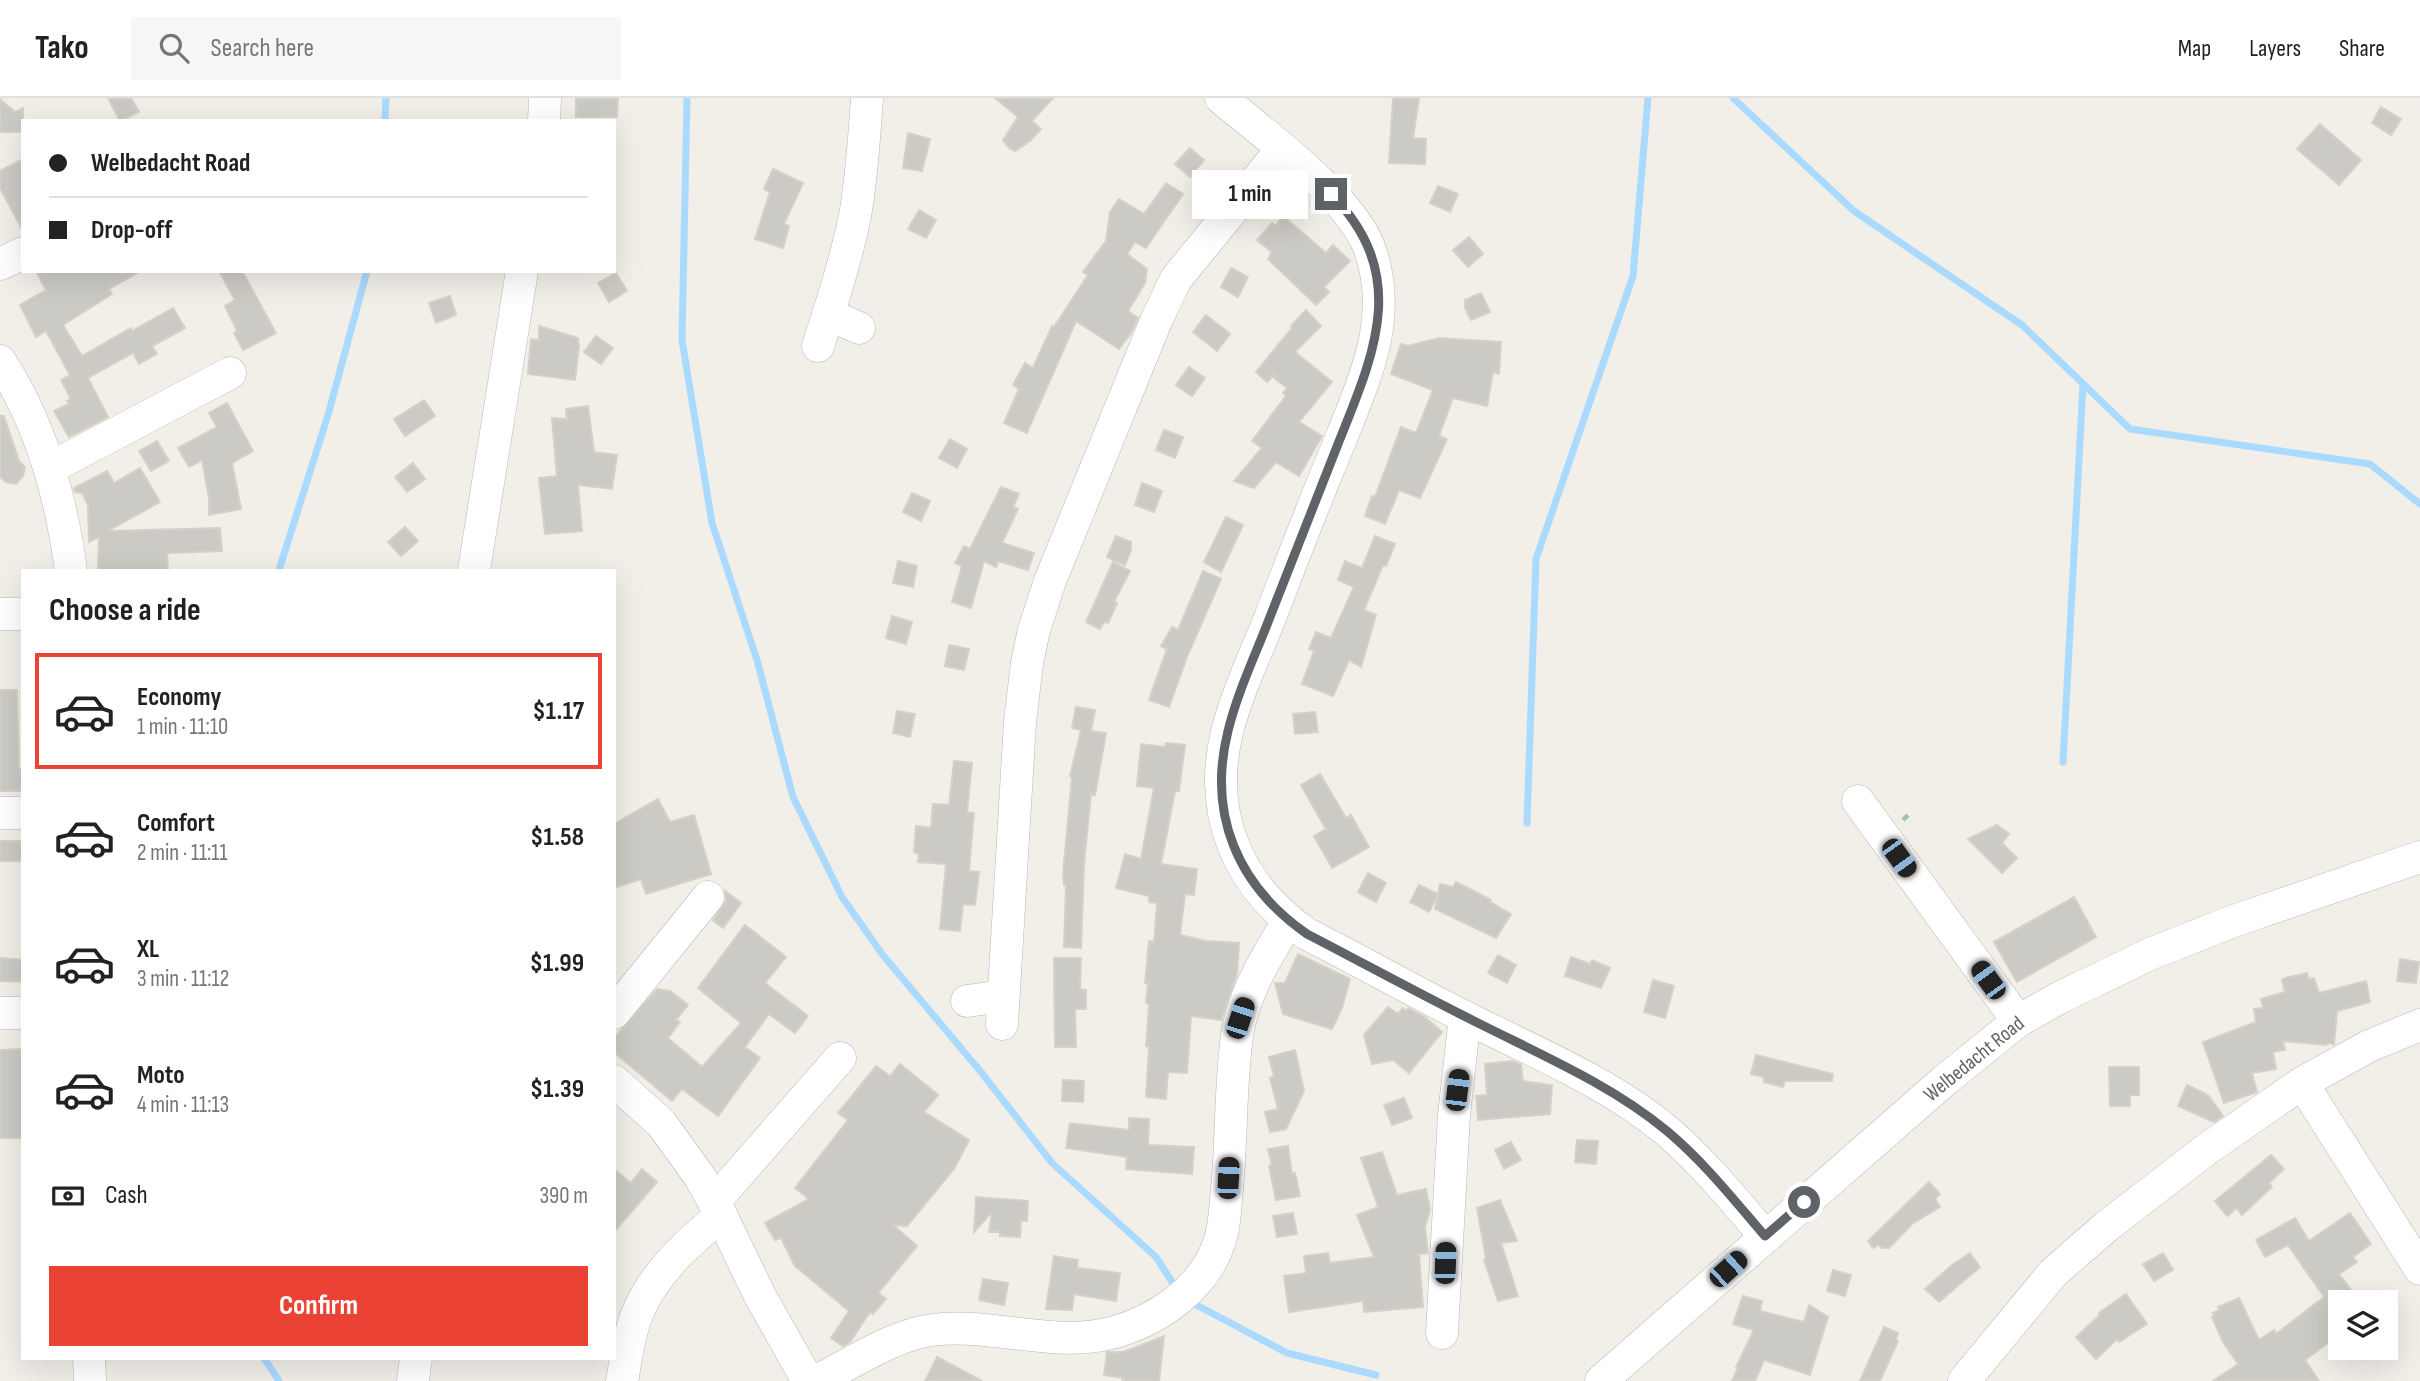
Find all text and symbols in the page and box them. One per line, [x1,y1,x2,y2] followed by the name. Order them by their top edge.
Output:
[131,17,621,80] search box
[35,28,89,68] text: Tako
[155,29,193,67] icon: search
[211,33,314,64] text: Search here
[2178,34,2211,63] text: Map
[2249,34,2301,63] text: Layers
[2339,34,2385,63] text: Share
[91,148,250,179] text: Welbedacht Road
[1191,170,1306,218] callout: 1 min
[1315,178,1347,210] route end
[1229,180,1271,208] text: 1 min
[91,215,172,246] text: Drop-off
[49,591,201,630] text: Choose a ride
[53,680,116,743] icon: car
[137,682,221,713] text: Economy
[532,696,584,727] text: $1.17
[137,713,228,741] text: 1 min · 11:10
[53,806,116,869] icon: car
[137,808,215,839] text: Comfort
[530,822,584,853] text: $1.58
[1879,835,1920,881] car
[137,839,227,867] text: 2 min · 11:11
[53,932,116,995] icon: car
[137,934,159,965] text: XL
[530,948,584,979] text: $1.99
[1968,957,2009,1003] car
[137,965,229,993] text: 3 min · 11:12
[1224,995,1257,1041] car
[1919,1011,2029,1107] street label: Welbedacht Road
[53,1058,116,1121] icon: car
[137,1060,185,1091] text: Moto
[1445,1068,1470,1112] car
[530,1074,584,1105] text: $1.39
[137,1091,229,1119] text: 4 min · 11:13
[1217,1156,1240,1200] car
[49,1177,87,1215] icon: cash
[105,1180,148,1211] text: Cash
[539,1182,588,1210] text: 390 m
[1788,1186,1820,1218] route start
[1434,1242,1457,1284] car
[1706,1247,1751,1291] car
[49,1266,588,1346] button: Confirm
[2328,1290,2398,1360] map controls
[2328,1290,2398,1360] button: layers

